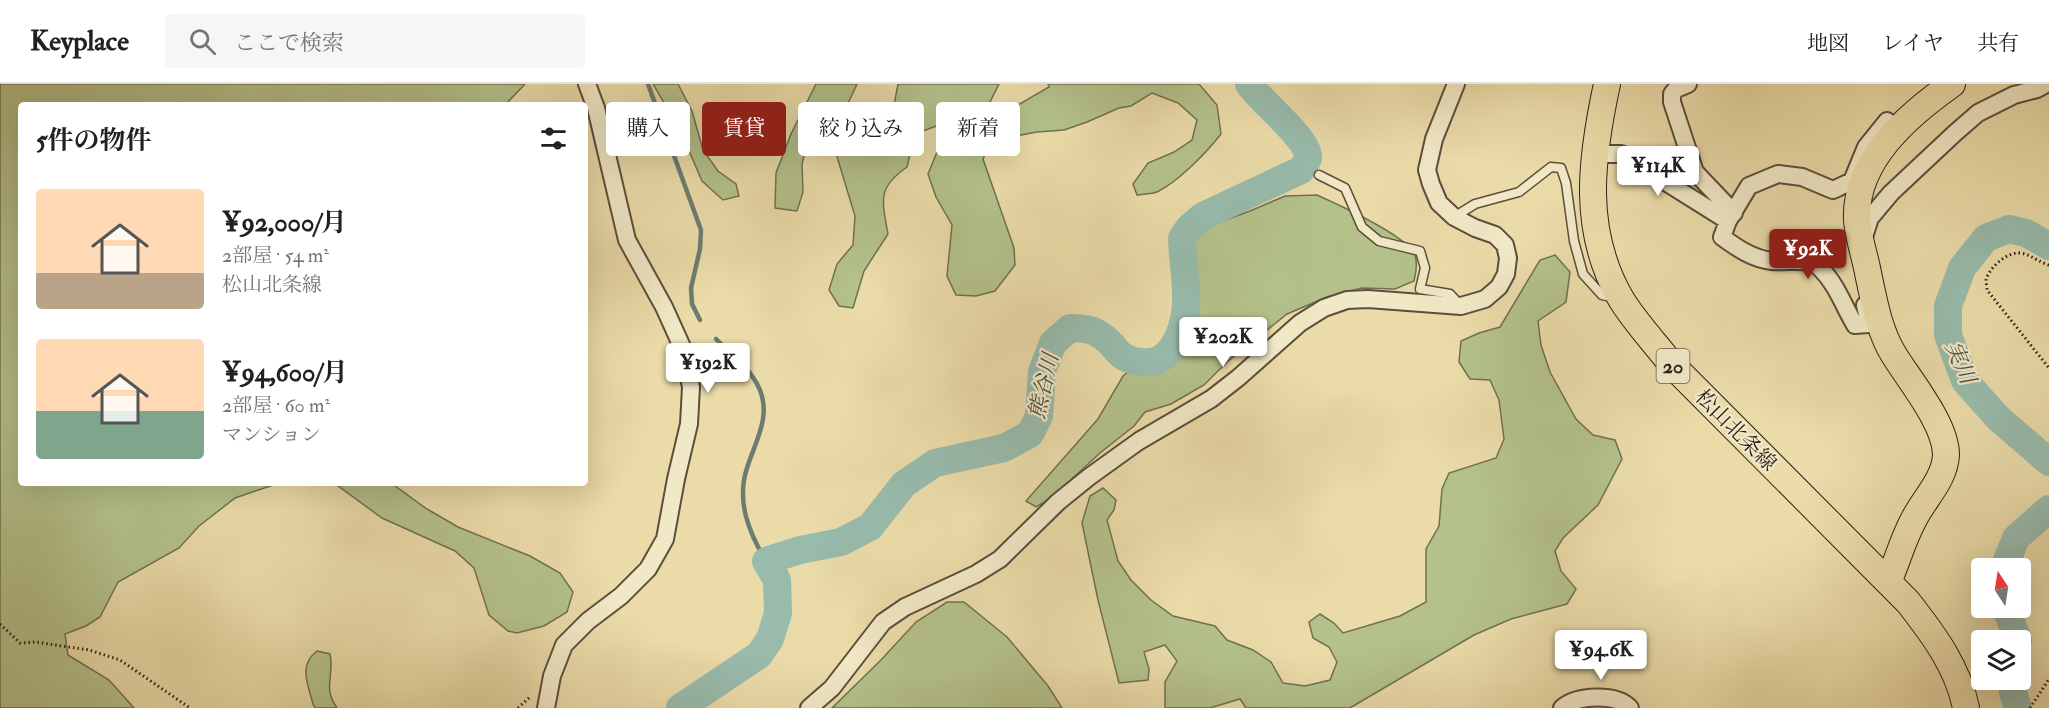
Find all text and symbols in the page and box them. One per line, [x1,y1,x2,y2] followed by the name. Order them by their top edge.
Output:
[165,14,585,68] search box
[30,24,129,59] text: Keyplace
[186,25,219,58] icon: search
[234,29,344,57] text: ここで検索
[1807,30,1849,57] text: 地図
[1882,30,1944,57] text: レイヤ
[1977,30,2019,57] text: 共有
[606,102,690,156] chip: 購入
[702,102,786,156] chip: 賃貸
[798,102,924,156] chip: 絞り込み
[936,102,1020,156] chip: 新着
[537,122,570,155] icon: filters
[36,125,151,157] text: 5件の物件
[1616,146,1700,197] pin: ¥114K
[1631,153,1685,178] text: ¥114K
[222,207,347,239] text: ¥92,000/月
[84,213,156,285] icon: home
[1772,229,1844,280] pin: ¥92K
[1783,236,1833,261] text: ¥92K
[222,243,329,268] text: 2部屋 · 54 m²
[222,272,322,297] text: 松山北条線
[1181,317,1265,368] pin: ¥202K
[1193,324,1253,349] text: ¥202K
[1938,337,1983,390] water label: 実川
[666,343,750,394] pin: ¥192K
[1023,349,1065,422] water label: 熊谷川
[1656,349,1690,383] road number: 20
[680,350,736,375] text: ¥192K
[222,357,348,389] text: ¥94,600/月
[84,363,156,435] icon: home
[1689,384,1782,477] street label: 松山北条線
[222,393,330,418] text: 2部屋 · 60 m²
[222,422,321,447] text: マンション
[1971,558,2031,618] north arrow
[1971,558,2031,690] map controls
[1552,630,1650,681] pin: ¥94.6K
[1971,630,2031,690] button: layers
[1569,637,1633,662] text: ¥94.6K

